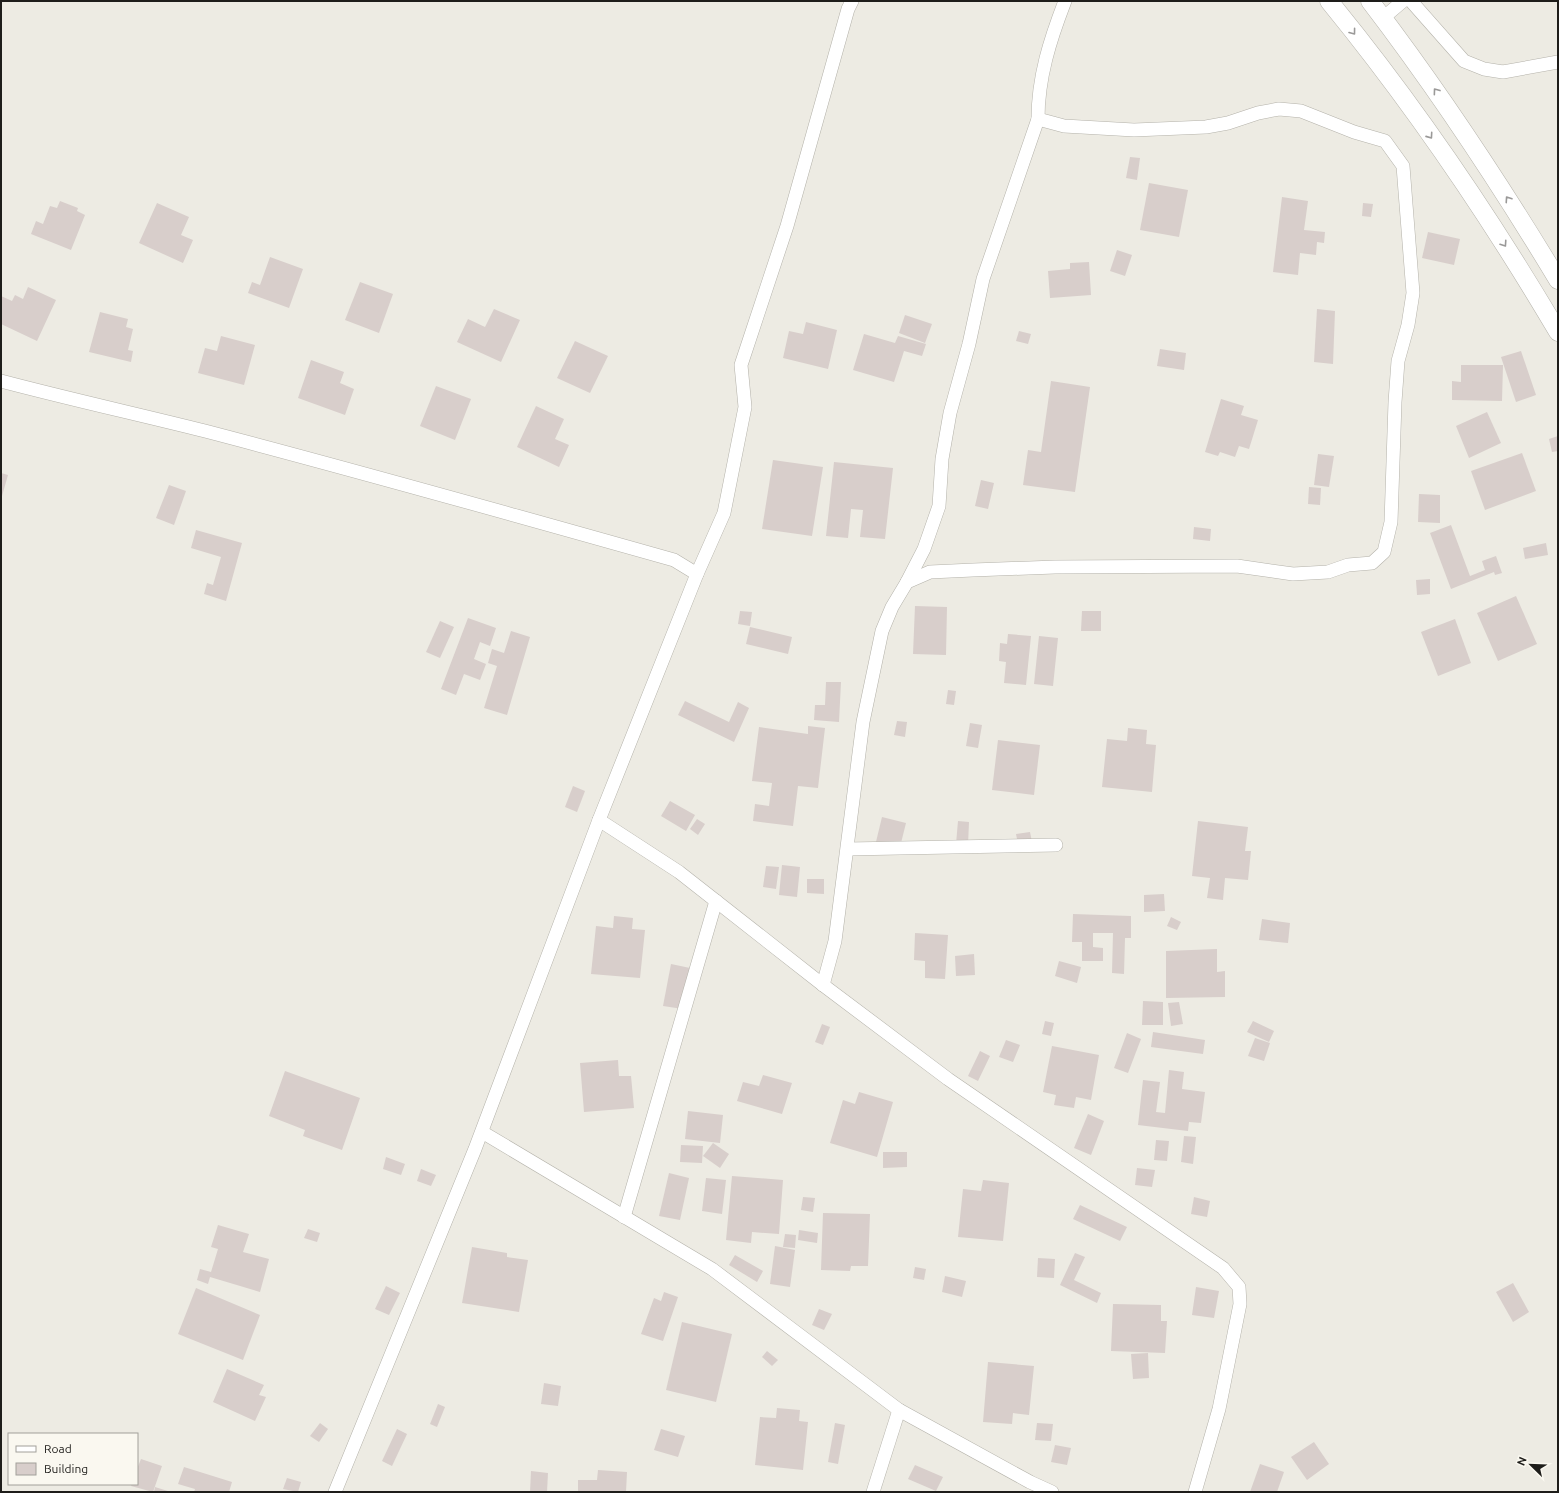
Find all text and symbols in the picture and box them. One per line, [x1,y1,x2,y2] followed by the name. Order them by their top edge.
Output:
[1349,27,1356,34] one-way arrow
[1433,88,1441,95] one-way arrow
[1425,132,1432,139] one-way arrow
[1505,196,1513,203] one-way arrow
[1499,239,1506,246] one-way arrow
[8,1433,138,1485] legend
[44,1442,72,1455] text: Road
[1511,1445,1551,1485] north arrow
[1515,1455,1529,1467] text: N
[44,1462,88,1475] text: Building

